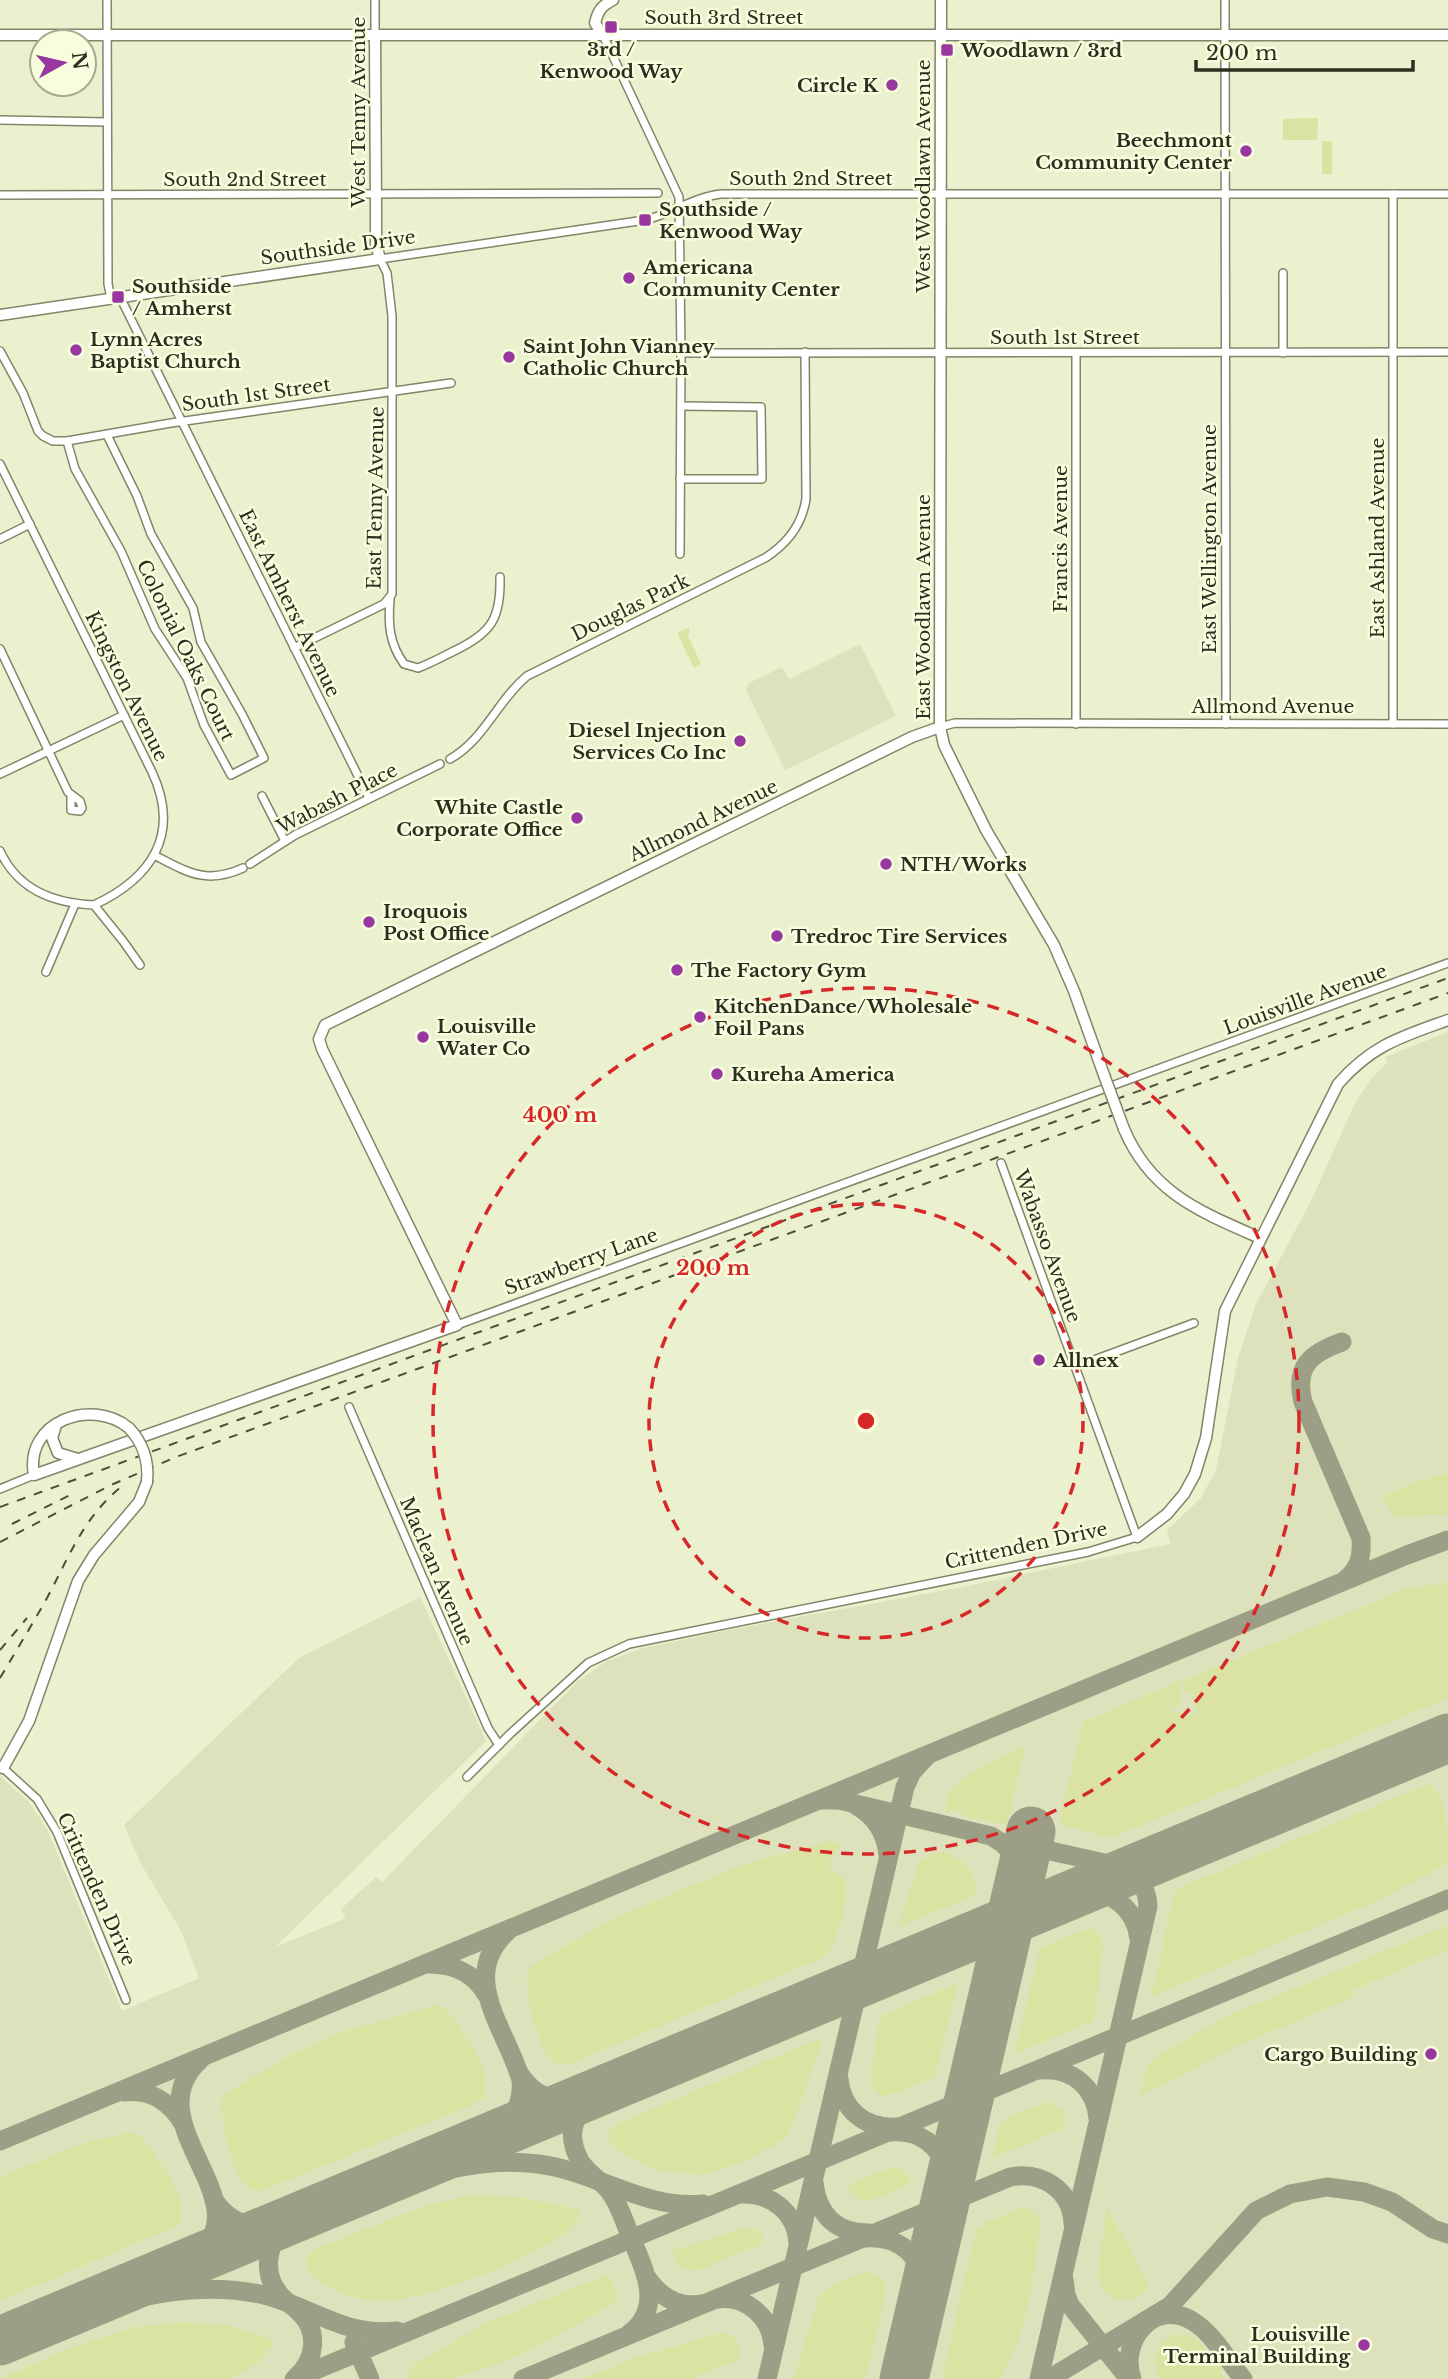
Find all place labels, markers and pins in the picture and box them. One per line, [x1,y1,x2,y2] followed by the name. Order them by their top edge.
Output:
[603,19,619,35] marker: 3rd / Kenwood Way
[539,38,683,83] place label: 3rd / Kenwood Way
[960,39,1122,62] place label: Woodlawn / 3rd
[939,42,955,58] marker: Woodlawn / 3rd
[797,74,879,97] place label: Circle K
[884,77,900,93] marker: Circle K
[1035,129,1233,174] place label: Beechmont Community Center
[1238,143,1254,159] marker: Beechmont Community Center
[659,198,803,243] place label: Southside / Kenwood Way
[637,212,653,228] marker: Southside / Kenwood Way
[642,256,840,301] place label: Americana Community Center
[621,270,637,286] marker: Americana Community Center
[132,275,233,320] place label: Southside / Amherst
[110,289,126,305] marker: Southside / Amherst
[90,328,241,373] place label: Lynn Acres Baptist Church
[523,335,715,380] place label: Saint John Vianney Catholic Church
[68,342,84,358] marker: Lynn Acres Baptist Church
[501,349,517,365] marker: Saint John Vianney Catholic Church
[568,719,726,764] place label: Diesel Injection Services Co Inc
[732,733,748,749] marker: Diesel Injection Services Co Inc
[396,796,563,841] place label: White Castle Corporate Office
[569,810,585,826] marker: White Castle Corporate Office
[900,853,1027,876] place label: NTH/Works
[878,856,894,872] marker: NTH/Works
[383,900,489,945] place label: Iroquois Post Office
[361,914,377,930] marker: Iroquois Post Office
[791,925,1007,948] place label: Tredroc Tire Services
[769,928,785,944] marker: Tredroc Tire Services
[691,959,866,982] place label: The Factory Gym
[669,962,685,978] marker: The Factory Gym
[714,995,972,1040] place label: KitchenDance/Wholesale Foil Pans
[692,1009,708,1025] marker: KitchenDance/Wholesale Foil Pans
[436,1015,536,1060] place label: Louisville Water Co
[415,1029,431,1045] marker: Louisville Water Co
[731,1063,895,1086] place label: Kureha America
[709,1066,725,1082] marker: Kureha America
[1052,1349,1120,1372] place label: Allnex
[1031,1352,1047,1368] marker: Allnex
[854,1409,878,1433] centre of rings
[1264,2043,1418,2066] place label: Cargo Building
[1423,2046,1439,2062] marker: Cargo Building
[1163,2323,1351,2368] place label: Louisville Terminal Building
[1356,2337,1372,2353] marker: Louisville Terminal Building

